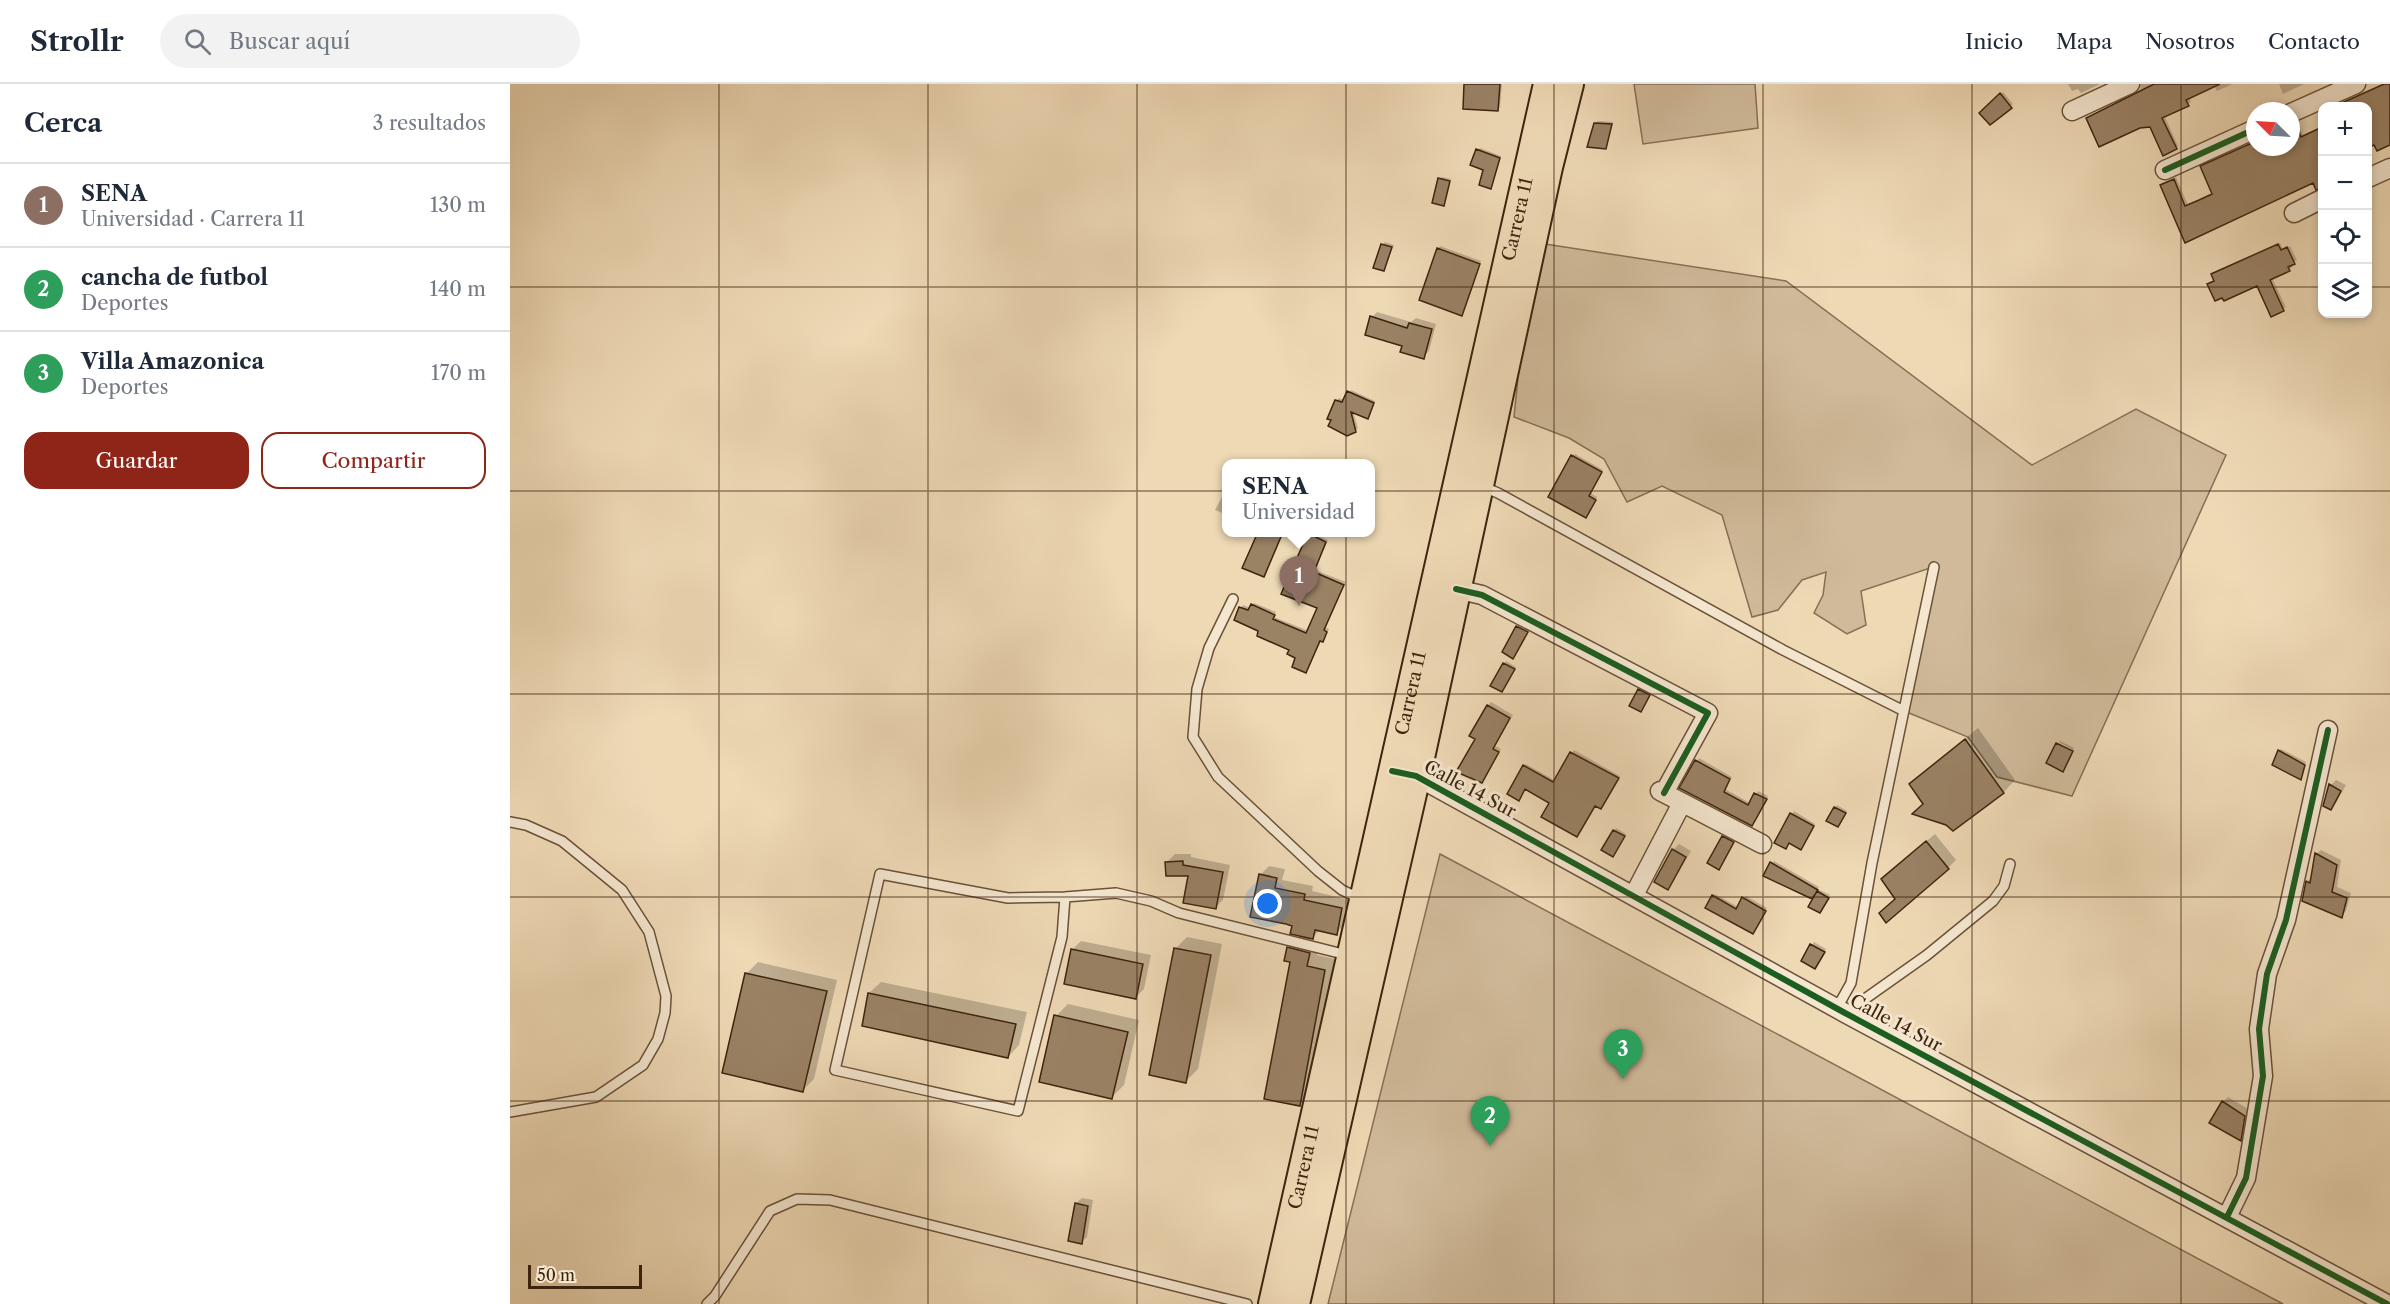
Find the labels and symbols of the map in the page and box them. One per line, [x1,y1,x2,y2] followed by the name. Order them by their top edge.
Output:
[2246,102,2300,156] north arrow
[1497,175,1538,263] street label: Carrera 11
[1280,556,1318,606] pin: 1
[1391,649,1431,737] street label: Carrera 11
[1420,756,1520,823] street label: Calle 14 Sur
[1253,889,1282,918] your location
[1846,990,1946,1057] street label: Calle 14 Sur
[1604,1030,1642,1079] pin: 3
[1470,1096,1510,1146] pin: 2
[1284,1123,1324,1211] street label: Carrera 11
[528,1262,642,1290] scale bar

